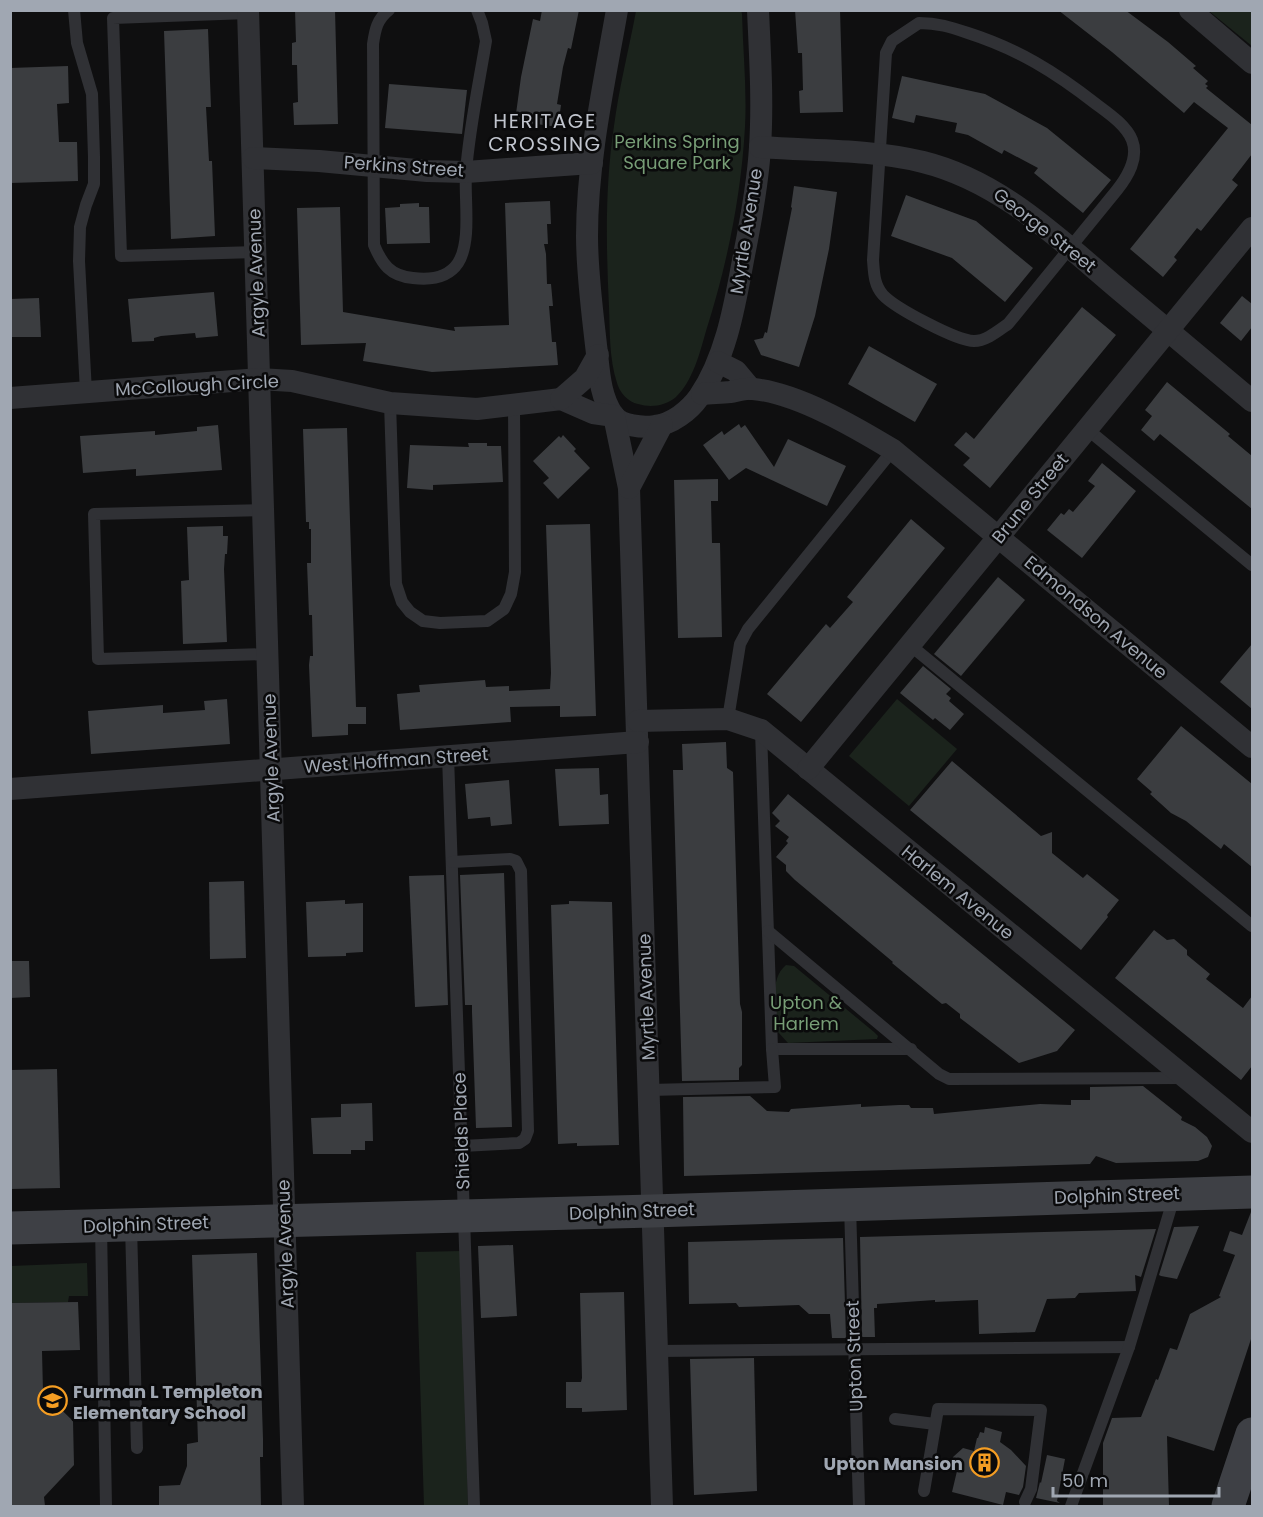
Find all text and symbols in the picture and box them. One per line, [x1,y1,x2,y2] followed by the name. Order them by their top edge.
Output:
[488,107,602,158] district label: HERITAGE CROSSING
[614,129,740,175] park label: Perkins Spring Square Park
[343,149,465,183] street label: Perkins Street
[724,166,768,296] street label: Myrtle Avenue
[988,182,1102,278] street label: George Street
[241,208,271,338] street label: Argyle Avenue
[115,368,279,402] street label: McCollough Circle
[986,448,1074,548] street label: Brune Street
[1019,550,1173,684] street label: Edmondson Avenue
[256,693,286,823] street label: Argyle Avenue
[303,741,489,779] street label: West Hoffman Street
[897,839,1019,945] street label: Harlem Avenue
[631,933,661,1061] street label: Myrtle Avenue
[770,990,843,1036] park label: Upton & Harlem
[446,1072,476,1190] street label: Shields Place
[270,1179,300,1309] street label: Argyle Avenue
[1054,1180,1180,1210] street label: Dolphin Street
[569,1196,695,1226] street label: Dolphin Street
[83,1209,209,1239] street label: Dolphin Street
[840,1300,868,1412] street label: Upton Street
[73,1379,263,1425] place label: Furman L Templeton Elementary School
[36,1385,68,1417] school or university icon: Furman L Templeton Elementary School
[968,1447,1000,1479] building icon: Upton Mansion
[824,1451,963,1476] place label: Upton Mansion
[1053,1460,1220,1498] scale bar
[1062,1468,1108,1493] text: 50 m

